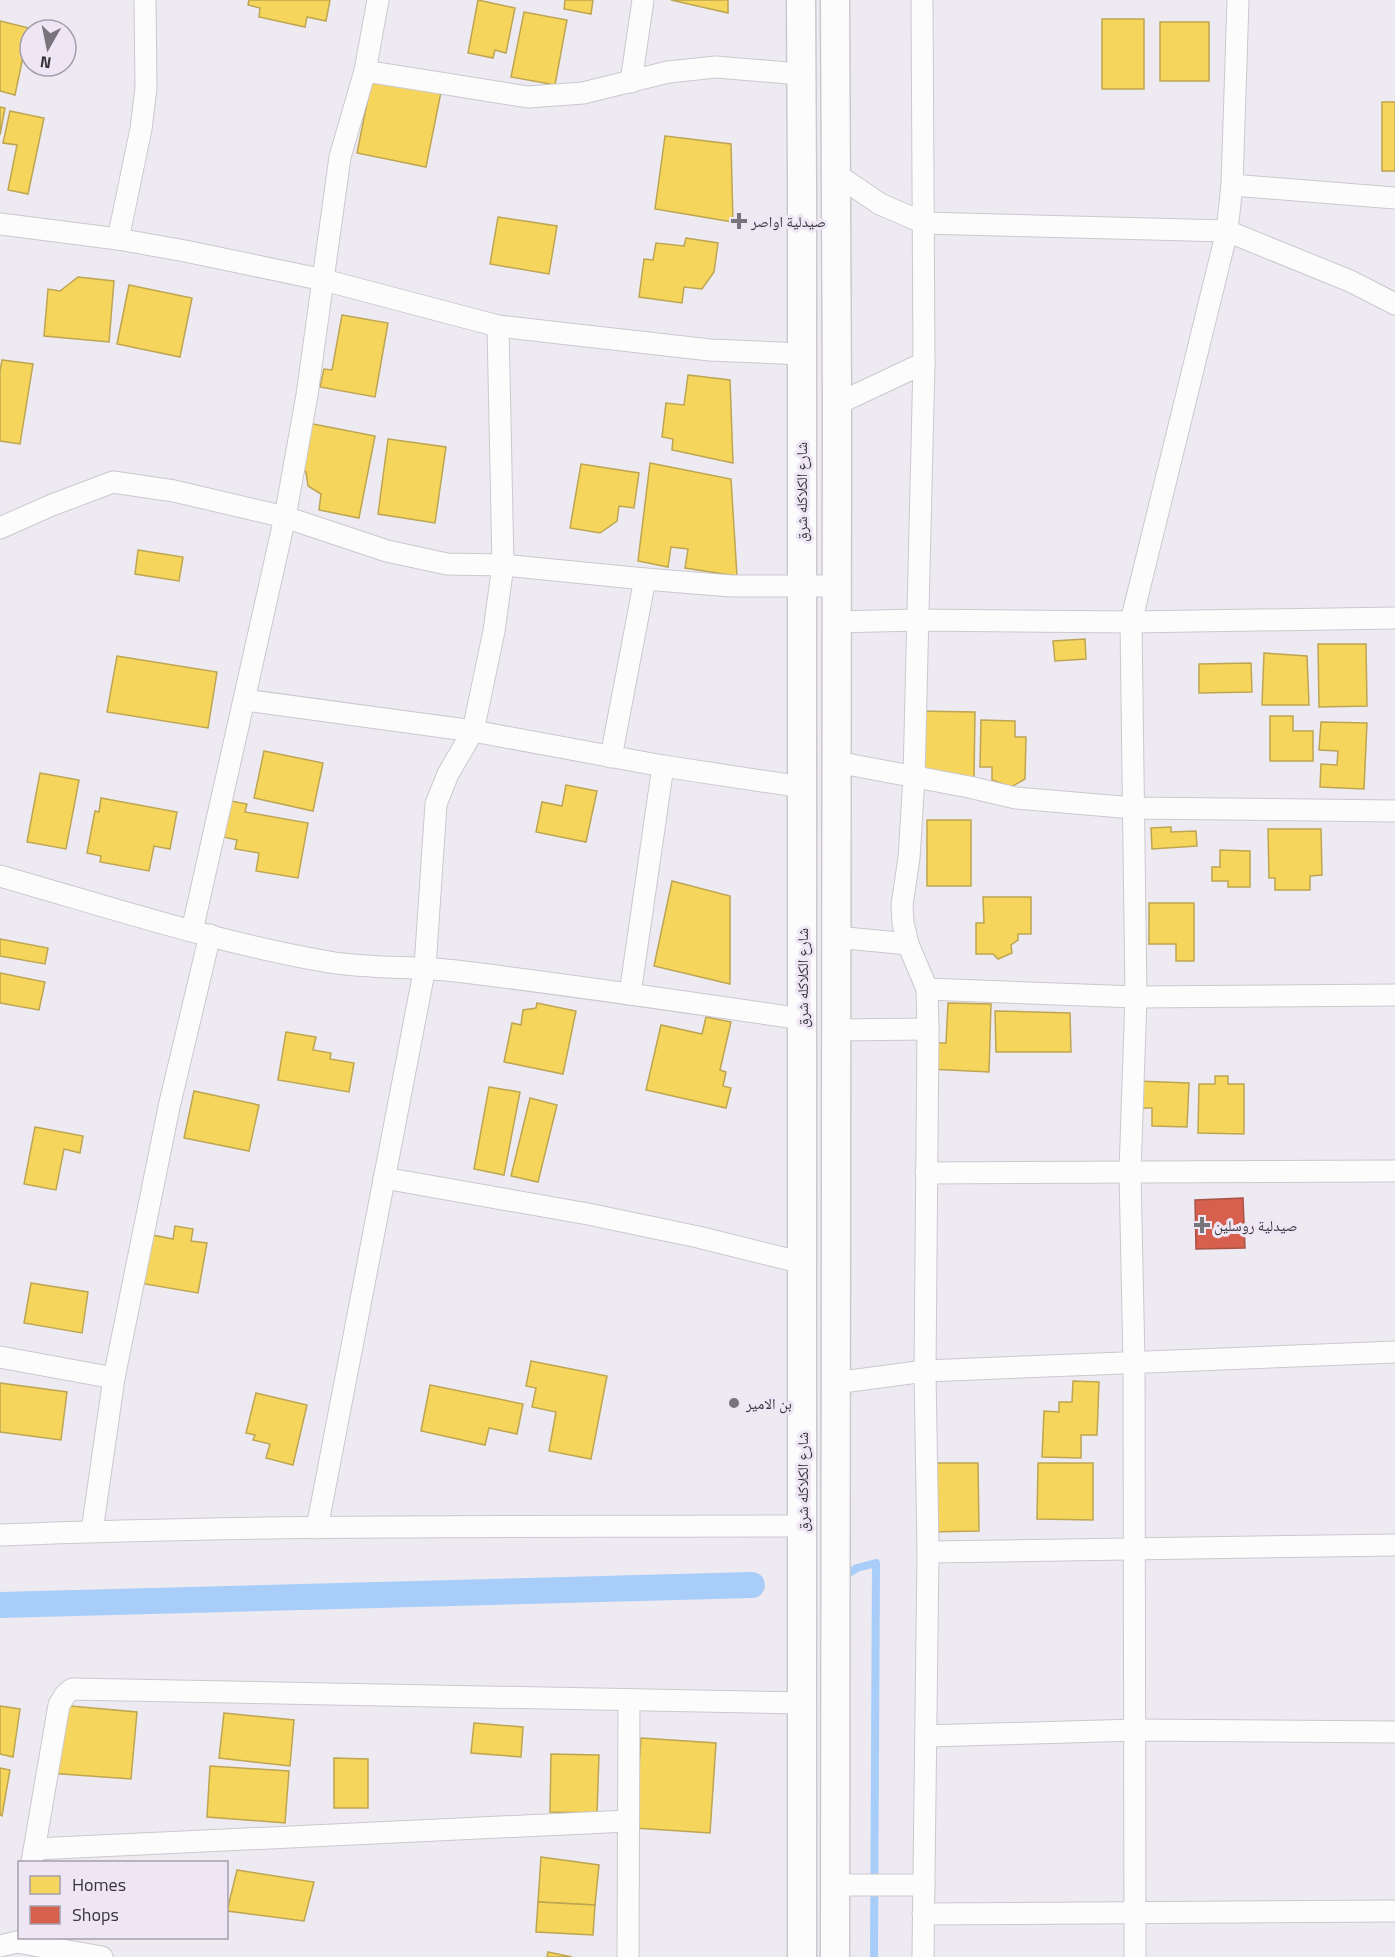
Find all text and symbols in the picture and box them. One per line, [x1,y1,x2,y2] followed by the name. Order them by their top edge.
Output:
[18,18,78,78] north arrow
[38,50,53,76] text: N
[750,210,826,233] place label: صيدلية اواصر
[732,214,746,228] marker: صيدلية اواصر
[790,442,813,542] street label: شارع الكلاكله شرق
[791,928,814,1028] street label: شارع الكلاكله شرق
[1214,1214,1298,1237] place label: صيدلية روسلين
[1195,1218,1209,1232] marker: صيدلية روسلين
[745,1392,792,1415] place label: بن الامير
[727,1396,741,1410] marker: بن الامير
[791,1432,814,1532] street label: شارع الكلاكله شرق
[18,1861,228,1939] legend
[72,1871,126,1898] text: Homes
[72,1901,119,1928] text: Shops

